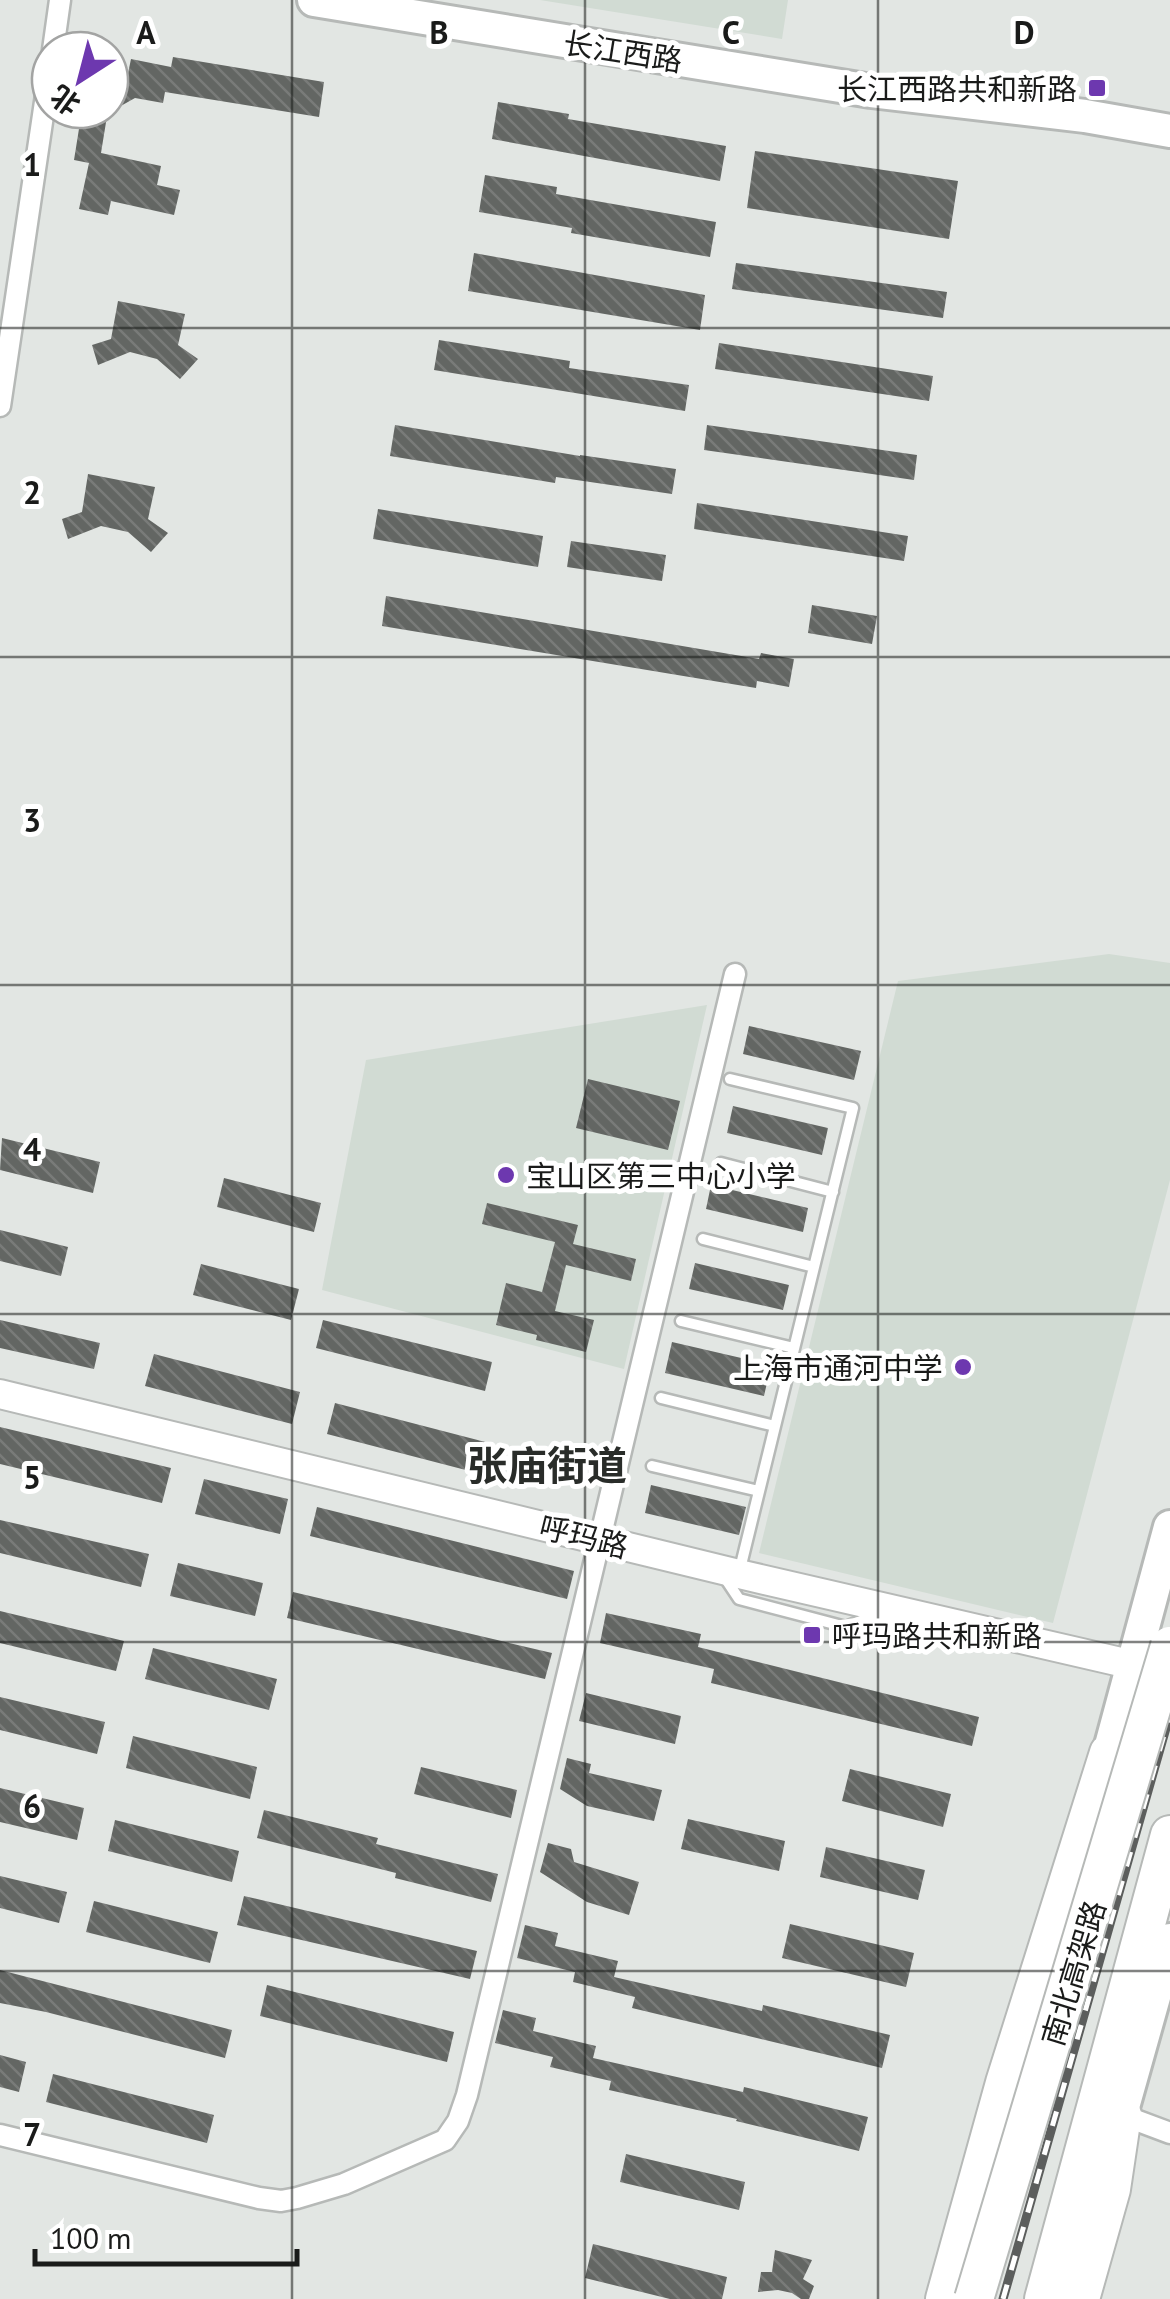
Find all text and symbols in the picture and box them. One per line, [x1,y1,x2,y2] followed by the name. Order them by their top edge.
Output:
[136,11,156,53] text: A
[430,11,448,53] text: B
[722,11,740,53] text: C
[1014,11,1034,53] text: D
[561,22,685,80] street label: 长江西路
[30,30,130,130] north arrow
[837,69,1077,108] place label: 长江西路共和新路
[43,77,87,124] text: 北
[1086,77,1108,99] marker: 长江西路共和新路
[23,143,41,185] text: 1
[23,471,41,513] text: 2
[23,799,41,841] text: 3
[23,1128,41,1170] text: 4
[526,1156,796,1195] place label: 宝山区第三中心小学
[495,1164,517,1186] marker: 宝山区第三中心小学
[733,1348,943,1387] place label: 上海市通河中学
[952,1356,974,1378] marker: 上海市通河中学
[467,1439,627,1491] district label: 张庙街道
[23,1456,41,1498] text: 5
[536,1506,632,1566] street label: 呼玛路
[832,1616,1042,1655] place label: 呼玛路共和新路
[801,1624,823,1646] marker: 呼玛路共和新路
[23,1785,41,1827] text: 6
[1032,1896,1114,2050] street label: 南北高架路
[23,2113,41,2155] text: 7
[35,2204,298,2266] scale bar
[50,2218,131,2257] text: 100 m

